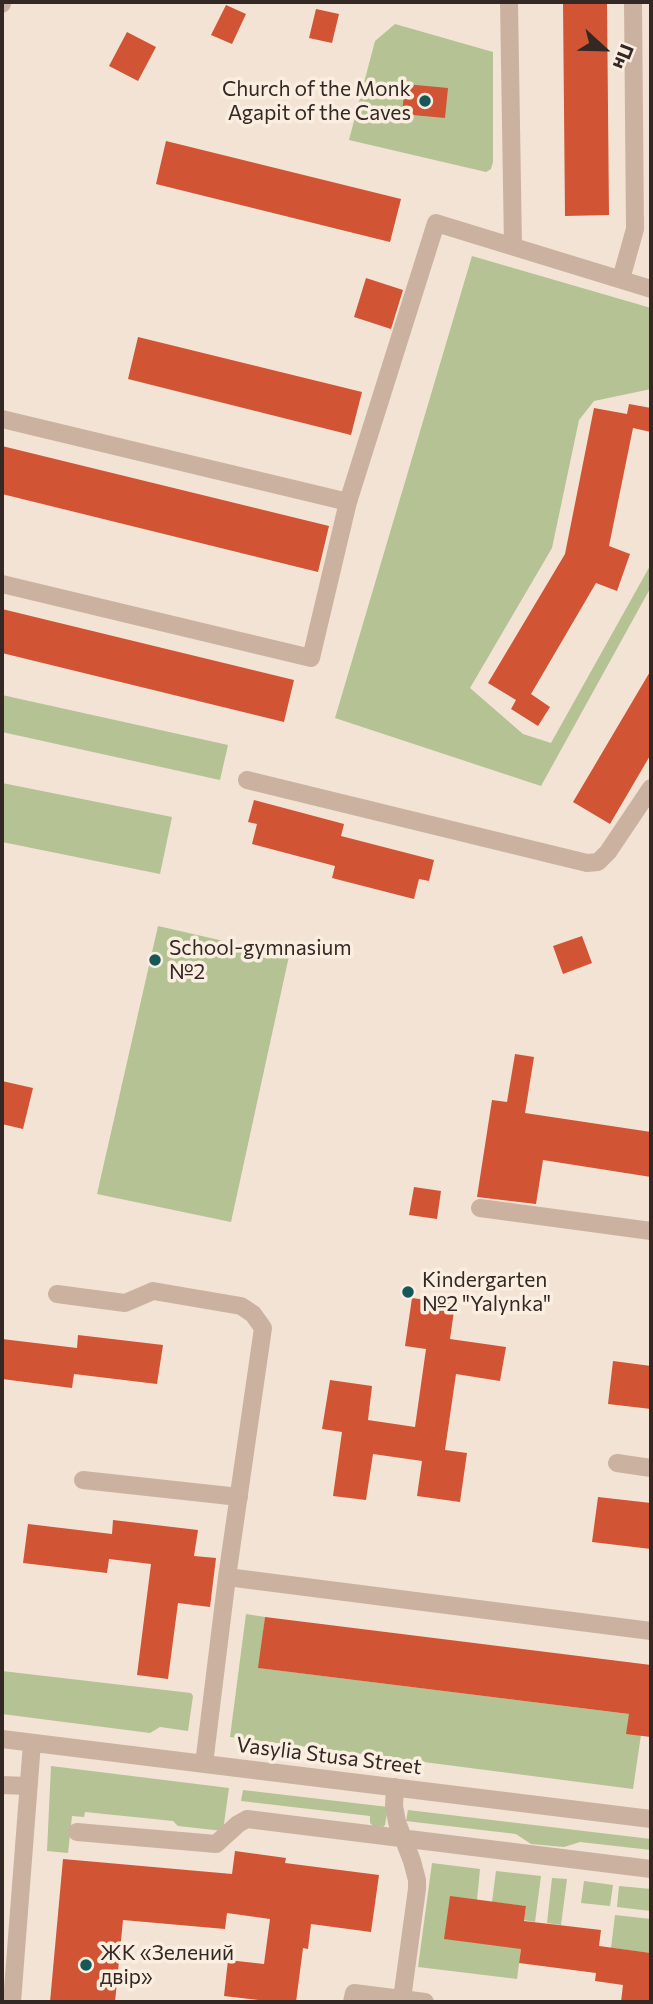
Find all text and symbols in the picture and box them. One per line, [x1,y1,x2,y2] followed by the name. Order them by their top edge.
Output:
[569,14,639,84] north arrow
[609,41,639,73] text: Пн
[222,76,411,126] place label: Church of the Monk Agapit of the Caves
[417,93,433,109] marker: Church of the Monk Agapit of the Caves
[169,935,352,985] place label: School-gymnasium №2
[147,952,163,968] marker: School-gymnasium №2
[422,1267,551,1317] place label: Kindergarten №2 "Yalynka"
[400,1284,416,1300] marker: Kindergarten №2 "Yalynka"
[235,1732,423,1780] street label: Vasylia Stusa Street
[100,1940,234,1990] place label: ЖК «Зелений двір»
[78,1957,94,1973] marker: ЖК «Зелений двір»

